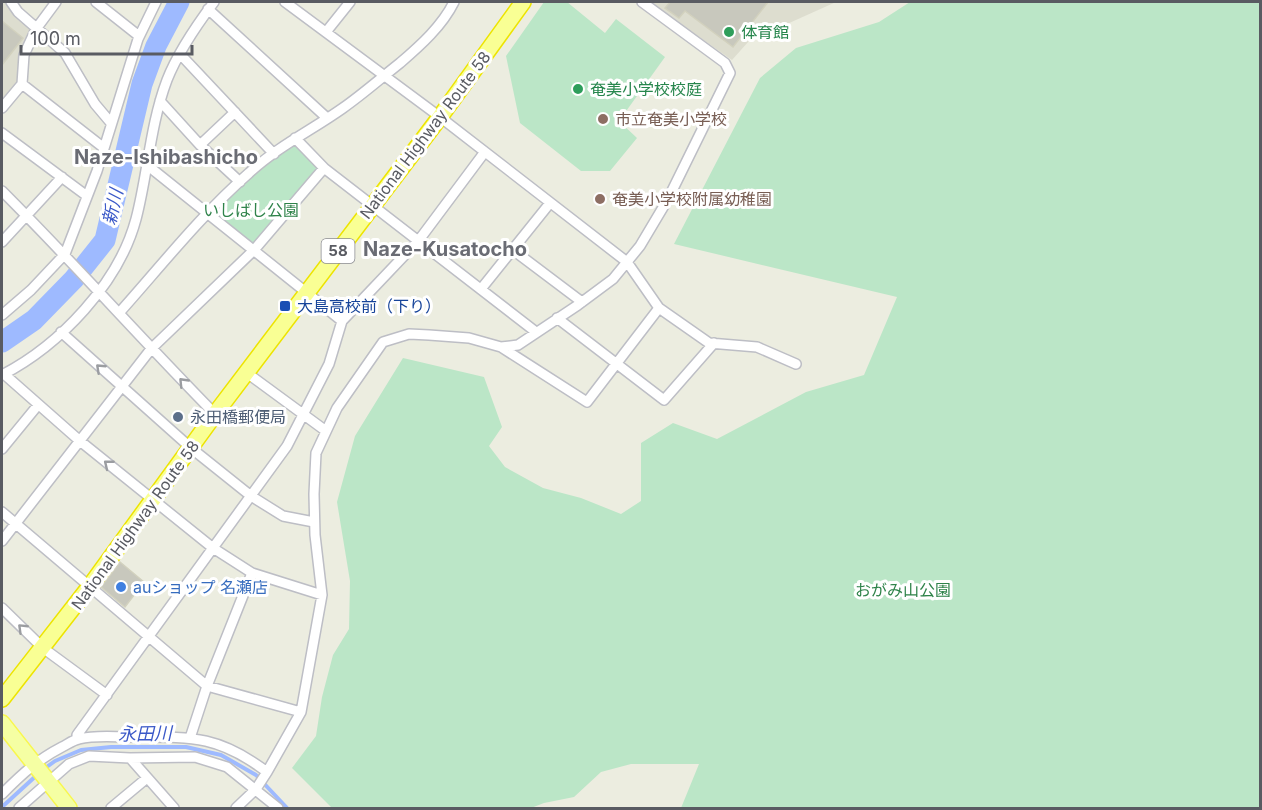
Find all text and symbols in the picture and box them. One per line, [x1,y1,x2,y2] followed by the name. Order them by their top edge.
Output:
[21,18,192,56] scale bar
[741,22,789,42] place label: 体育館
[722,25,736,39] marker: 体育館
[30,28,81,49] text: 100 m
[355,47,495,223] street label: National Highway Route 58
[590,79,702,99] place label: 奄美小学校校庭
[571,82,585,96] marker: 奄美小学校校庭
[615,109,727,129] place label: 市立奄美小学校
[596,112,610,126] marker: 市立奄美小学校
[74,145,258,169] district label: Naze-Ishibashicho
[98,185,127,227] water label: 新川
[612,189,772,209] place label: 奄美小学校附属幼稚園
[593,192,607,206] marker: 奄美小学校附属幼稚園
[203,200,299,220] park label: いしばし公園
[363,237,527,261] district label: Naze-Kusatocho
[322,239,354,263] road number: 58
[297,296,441,316] place label: 大島高校前（下り）
[278,299,292,313] marker: 大島高校前（下り）
[96,364,107,375] one-way arrow
[180,378,191,389] one-way arrow
[190,407,286,427] place label: 永田橋郵便局
[171,410,185,424] marker: 永田橋郵便局
[67,436,203,614] street label: National Highway Route 58
[104,461,115,472] one-way arrow
[133,577,268,597] place label: auショップ 名瀬店
[114,580,128,594] marker: auショップ 名瀬店
[855,580,951,600] park label: おがみ山公園
[18,624,29,635] one-way arrow
[118,722,174,744] water label: 永田川

